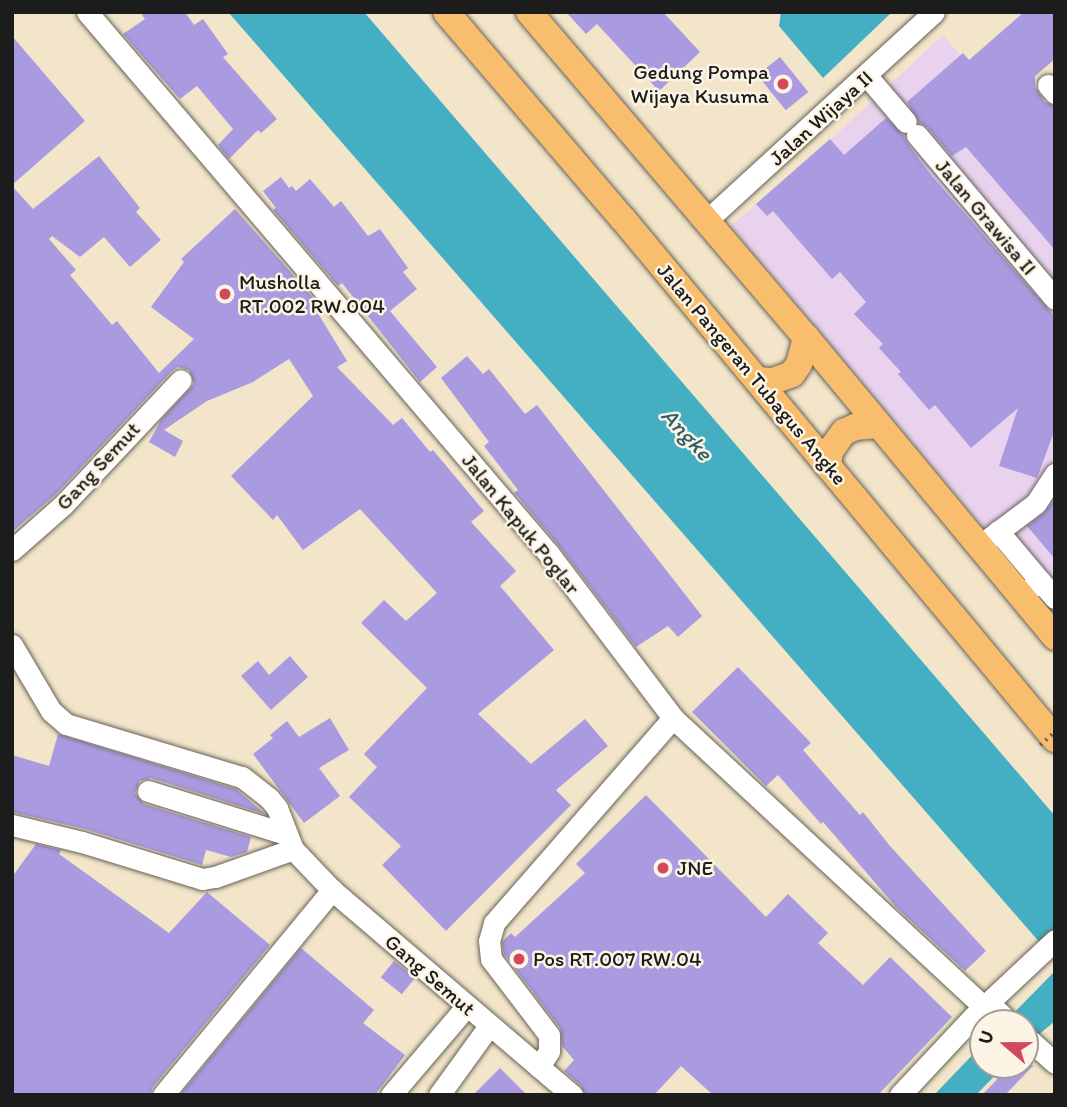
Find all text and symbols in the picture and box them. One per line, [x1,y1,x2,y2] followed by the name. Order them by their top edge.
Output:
[631,59,769,109] place label: Gedung Pompa Wijaya Kusuma
[764,65,878,171] street label: Jalan Wijaya II
[775,76,791,92] marker: Gedung Pompa Wijaya Kusuma
[930,153,1042,281] street label: Jalan Grawisa II
[652,259,852,489] street label: Jalan Pangeran Tubagus Angke
[239,269,385,319] place label: Musholla RT.002 RW.004
[217,286,233,302] marker: Musholla RT.002 RW.004
[656,402,718,466] water label: Angke
[51,417,145,515] street label: Gang Semut
[457,449,585,599] street label: Jalan Kapuk Poglar
[677,855,713,881] place label: JNE
[655,860,671,876] marker: JNE
[380,929,480,1021] street label: Gang Semut
[533,946,701,972] place label: Pos RT.007 RW.04
[511,951,527,967] marker: Pos RT.007 RW.04
[969,1009,1039,1079] north arrow
[973,1027,999,1047] text: U

